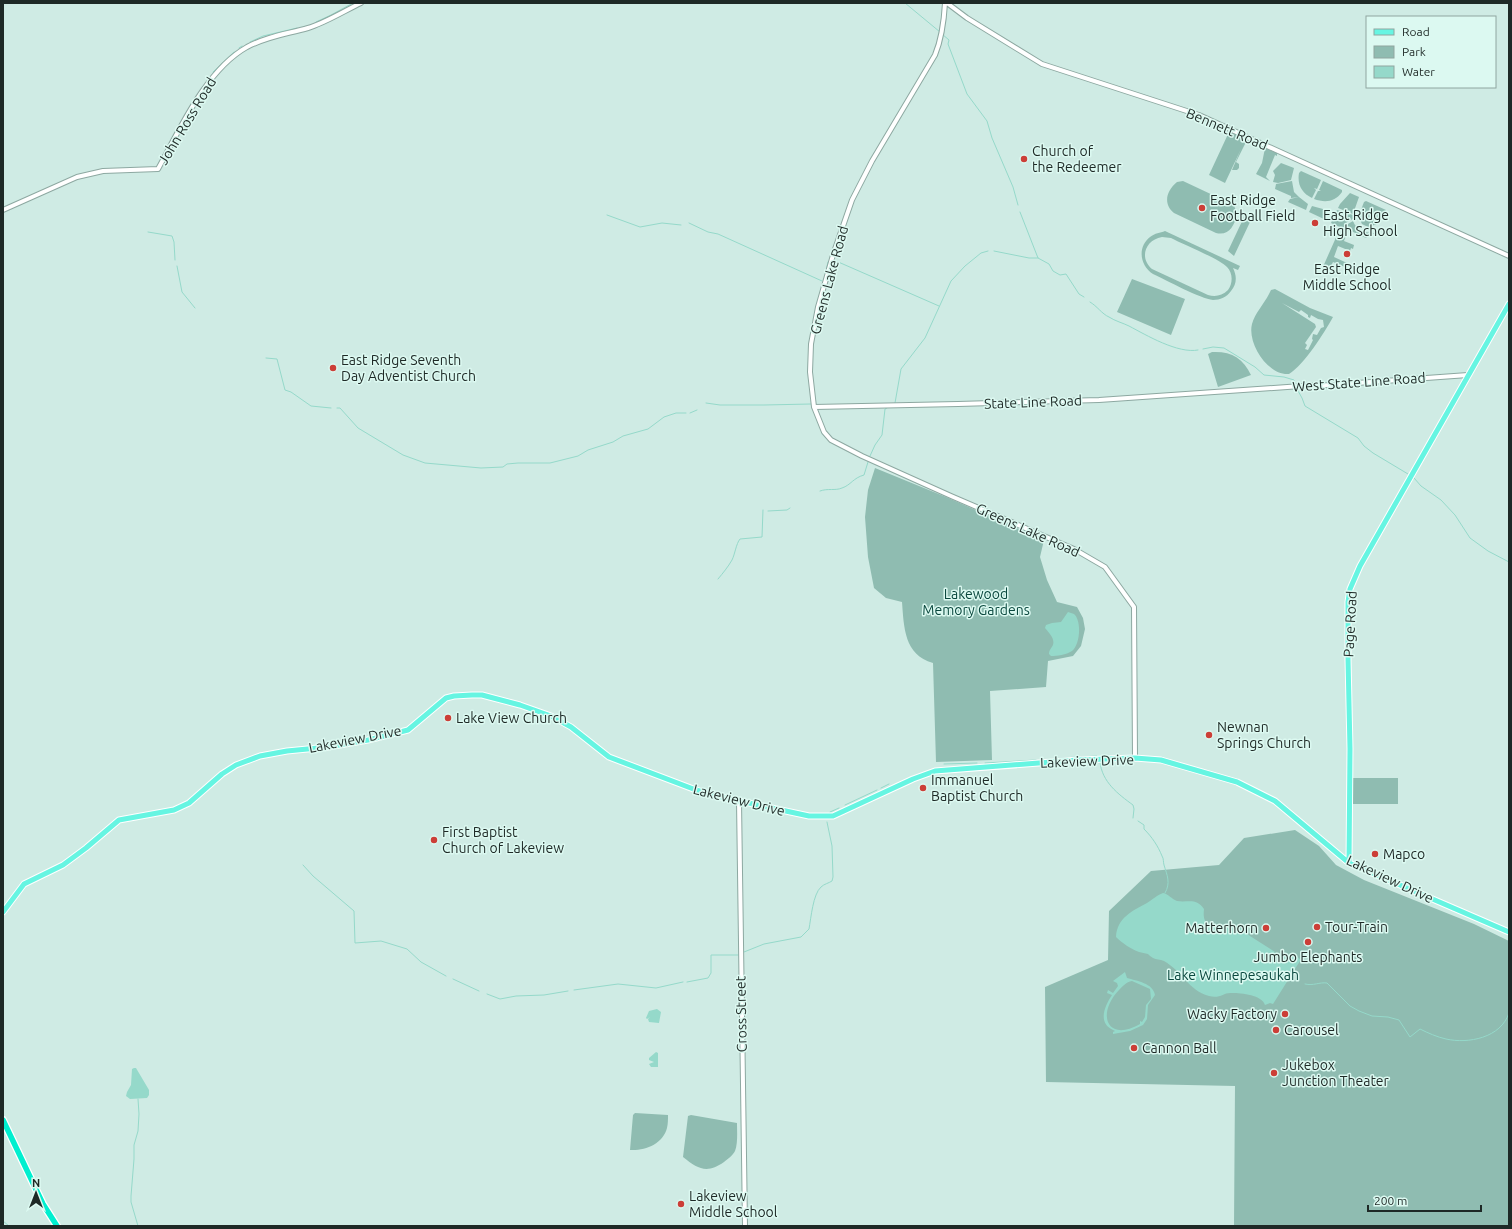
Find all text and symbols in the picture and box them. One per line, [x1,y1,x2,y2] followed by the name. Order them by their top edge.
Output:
[1366,16,1496,88] legend
[1402,25,1430,38] text: Road
[1402,45,1426,58] text: Park
[1402,65,1435,78] text: Water
[155,75,219,167] street label: John Ross Road
[1184,105,1270,153] street label: Bennett Road
[1032,143,1122,175] place label: Church of the Redeemer
[1019,154,1029,164] marker: Church of the Redeemer
[1210,192,1296,224] place label: East Ridge Football Field
[1197,203,1207,213] marker: East Ridge Football Field
[1323,207,1398,239] place label: East Ridge High School
[1310,218,1320,228] marker: East Ridge High School
[807,224,851,336] street label: Greens Lake Road
[1342,249,1352,259] marker: East Ridge Middle School
[1303,261,1392,293] place label: East Ridge Middle School
[341,352,476,384] place label: East Ridge Seventh Day Adventist Church
[328,363,338,373] marker: East Ridge Seventh Day Adventist Church
[1292,369,1426,395] street label: West State Line Road
[984,392,1082,412] street label: State Line Road
[974,500,1082,560] street label: Greens Lake Road
[922,586,1030,618] park label: Lakewood Memory Gardens
[1340,590,1360,658] street label: Page Road
[456,710,567,726] place label: Lake View Church
[443,713,453,723] marker: Lake View Church
[1217,719,1311,751] place label: Newnan Springs Church
[307,722,403,756] street label: Lakeview Drive
[1204,730,1214,740] marker: Newnan Springs Church
[1040,751,1134,771] street label: Lakeview Drive
[931,772,1023,804] place label: Immanuel Baptist Church
[691,781,787,819] street label: Lakeview Drive
[918,783,928,793] marker: Immanuel Baptist Church
[442,824,564,856] place label: First Baptist Church of Lakeview
[429,835,439,845] marker: First Baptist Church of Lakeview
[1383,846,1425,862] place label: Mapco
[1370,849,1380,859] marker: Mapco
[1344,852,1436,906] street label: Lakeview Drive
[1325,919,1388,935] place label: Tour-Train
[1185,920,1258,936] place label: Matterhorn
[1312,922,1322,932] marker: Tour-Train
[1261,923,1271,933] marker: Matterhorn
[1303,937,1313,947] marker: Jumbo Elephants
[1254,949,1362,965] place label: Jumbo Elephants
[1167,967,1299,983] park label: Lake Winnepesaukah
[732,975,750,1052] street label: Cross Street
[1187,1006,1277,1022] place label: Wacky Factory
[1280,1009,1290,1019] marker: Wacky Factory
[1284,1022,1339,1038] place label: Carousel
[1271,1025,1281,1035] marker: Carousel
[1142,1040,1217,1056] place label: Cannon Ball
[1129,1043,1139,1053] marker: Cannon Ball
[1282,1057,1390,1089] place label: Jukebox Junction Theater
[1269,1068,1279,1078] marker: Jukebox Junction Theater
[16,1173,56,1213] north arrow
[32,1177,40,1189] text: N
[1368,1187,1481,1213] scale bar
[689,1188,778,1220] place label: Lakeview Middle School
[1374,1194,1407,1207] text: 200 m
[676,1199,686,1209] marker: Lakeview Middle School

